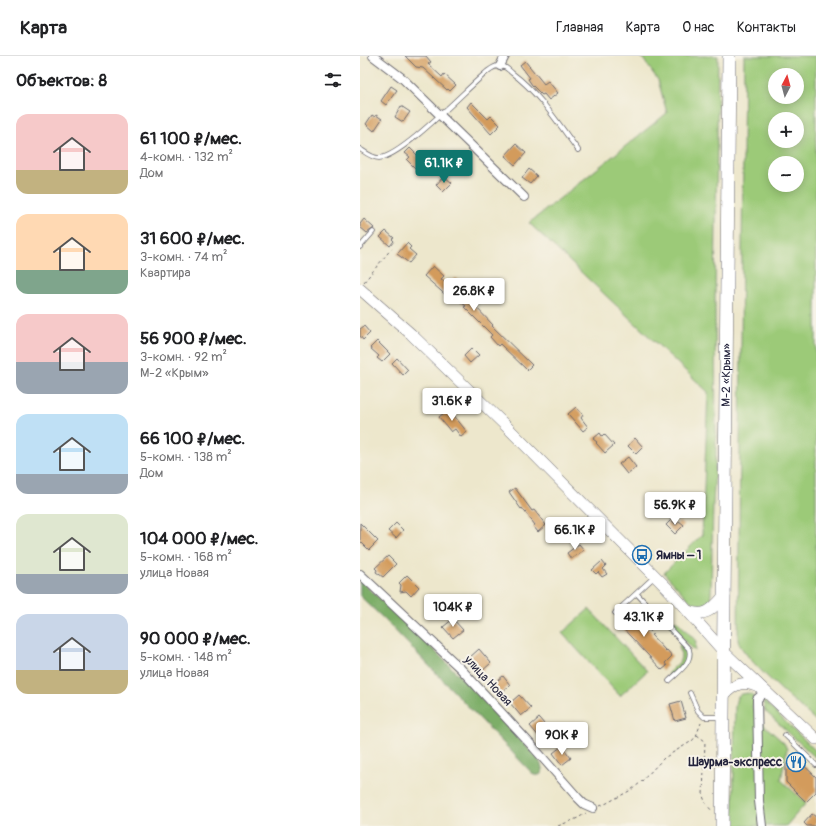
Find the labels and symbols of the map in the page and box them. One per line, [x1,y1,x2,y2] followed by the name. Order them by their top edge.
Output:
[768,68,804,104] north arrow
[407,150,481,184] pin: 61.1K ₽
[437,278,511,312] pin: 26.8K ₽
[718,343,734,407] street label: М-2 «Крым»
[415,388,489,422] pin: 31.6K ₽
[638,492,712,526] pin: 56.9K ₽
[538,517,612,551] pin: 66.1K ₽
[631,544,653,566] bus stop icon: Ямны – 1
[656,548,702,563] place label: Ямны – 1
[420,594,486,628] pin: 104K ₽
[607,604,681,638] pin: 43.1K ₽
[460,652,515,710] street label: улица Новая
[534,722,590,756] pin: 90K ₽
[785,751,807,773] restaurant icon: Шаурма-экспресс
[688,755,782,770] place label: Шаурма-экспресс

